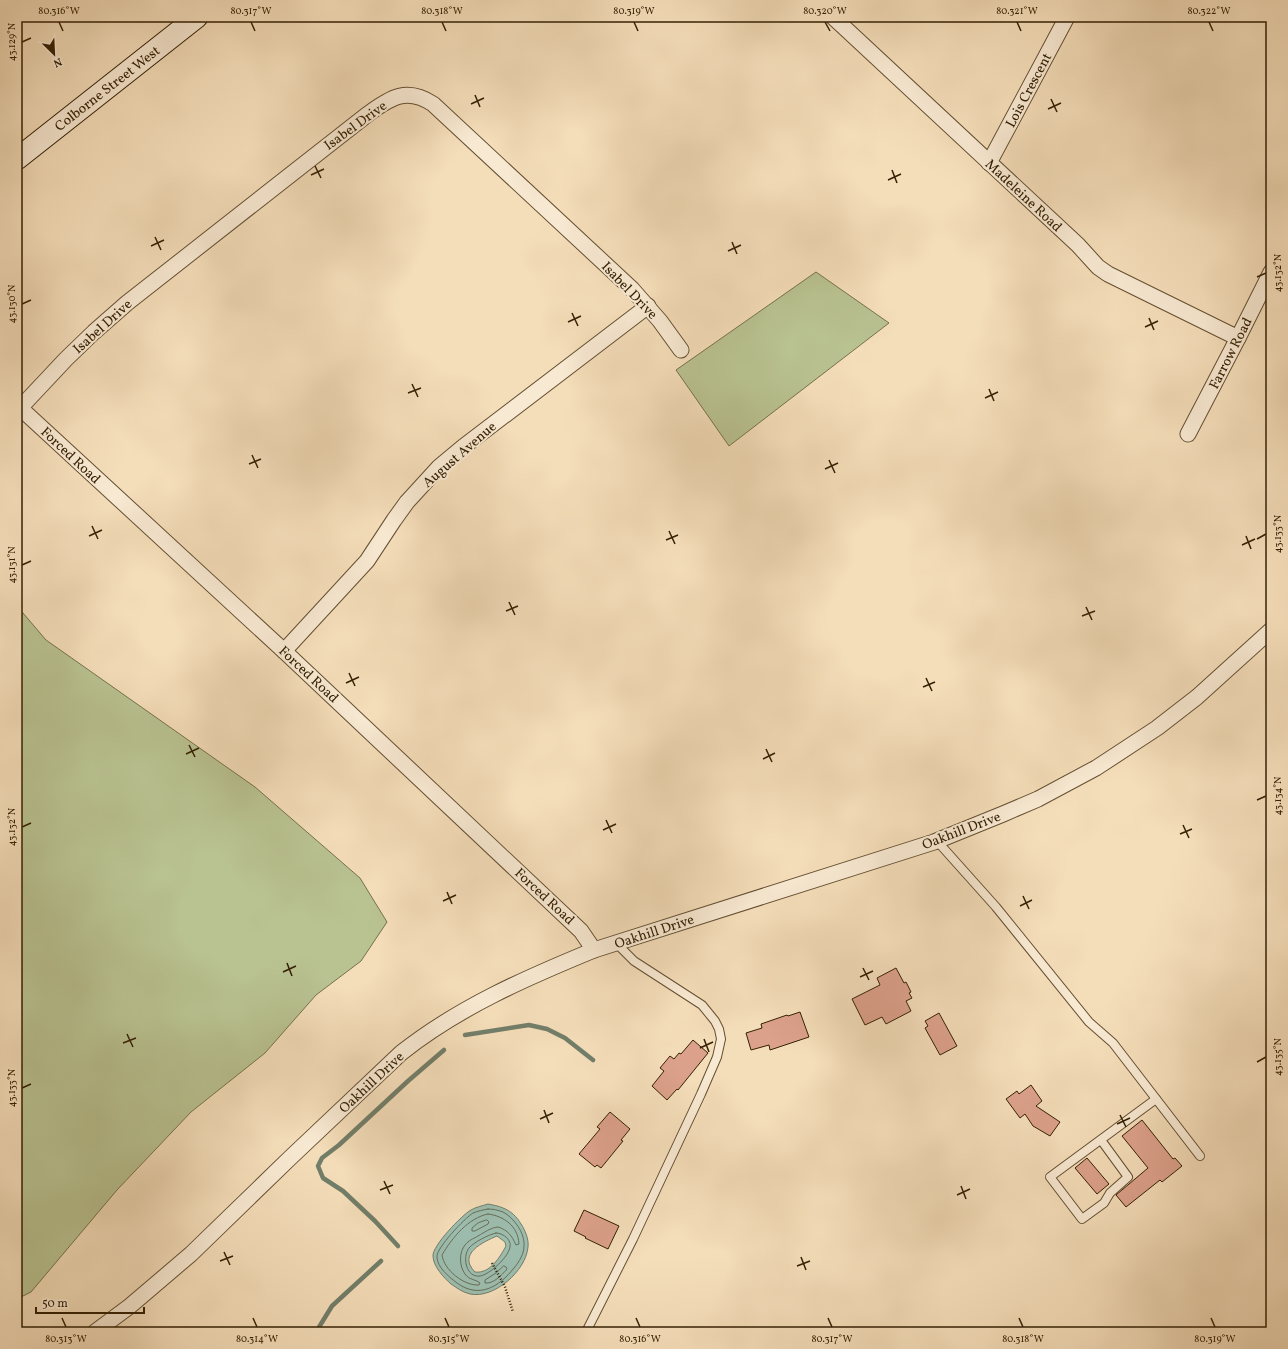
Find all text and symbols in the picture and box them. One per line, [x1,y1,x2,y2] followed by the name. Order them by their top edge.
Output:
[38,4,80,18] text: 80.316°W
[230,4,272,18] text: 80.317°W
[421,4,463,18] text: 80.318°W
[613,4,655,18] text: 80.319°W
[803,4,847,18] text: 80.320°W
[996,4,1038,18] text: 80.321°W
[1188,4,1231,18] text: 80.322°W
[5,22,19,61] text: 43.129°N
[34,34,74,74] north arrow
[51,42,165,136] street label: Colborne Street West
[1002,50,1057,131] street label: Lois Crescent
[51,53,64,70] text: N
[321,97,391,155] street label: Isabel Drive
[980,155,1066,237] street label: Madeleine Road
[1271,253,1285,292] text: 43.132°N
[597,258,661,324] street label: Isabel Drive
[5,284,19,323] text: 43.130°N
[69,295,137,359] street label: Isabel Drive
[1205,315,1258,393] street label: Farrow Road
[419,418,501,492] street label: August Avenue
[36,423,104,489] street label: Forced Road
[1271,514,1285,553] text: 43.133°N
[5,546,19,584] text: 43.131°N
[274,642,342,708] street label: Forced Road
[1271,776,1285,815] text: 43.134°N
[5,807,19,846] text: 43.132°N
[919,808,1004,855] street label: Oakhill Drive
[510,864,578,930] street label: Forced Road
[612,910,697,954] street label: Oakhill Drive
[1271,1037,1285,1076] text: 43.135°N
[335,1048,409,1118] street label: Oakhill Drive
[5,1068,19,1107] text: 43.133°N
[36,1289,144,1315] scale bar
[42,1296,68,1312] text: 50 m
[45,1332,87,1346] text: 80.313°W
[236,1332,278,1346] text: 80.314°W
[428,1332,470,1346] text: 80.315°W
[619,1332,661,1346] text: 80.316°W
[811,1332,853,1346] text: 80.317°W
[1002,1332,1044,1346] text: 80.318°W
[1194,1332,1236,1346] text: 80.319°W

